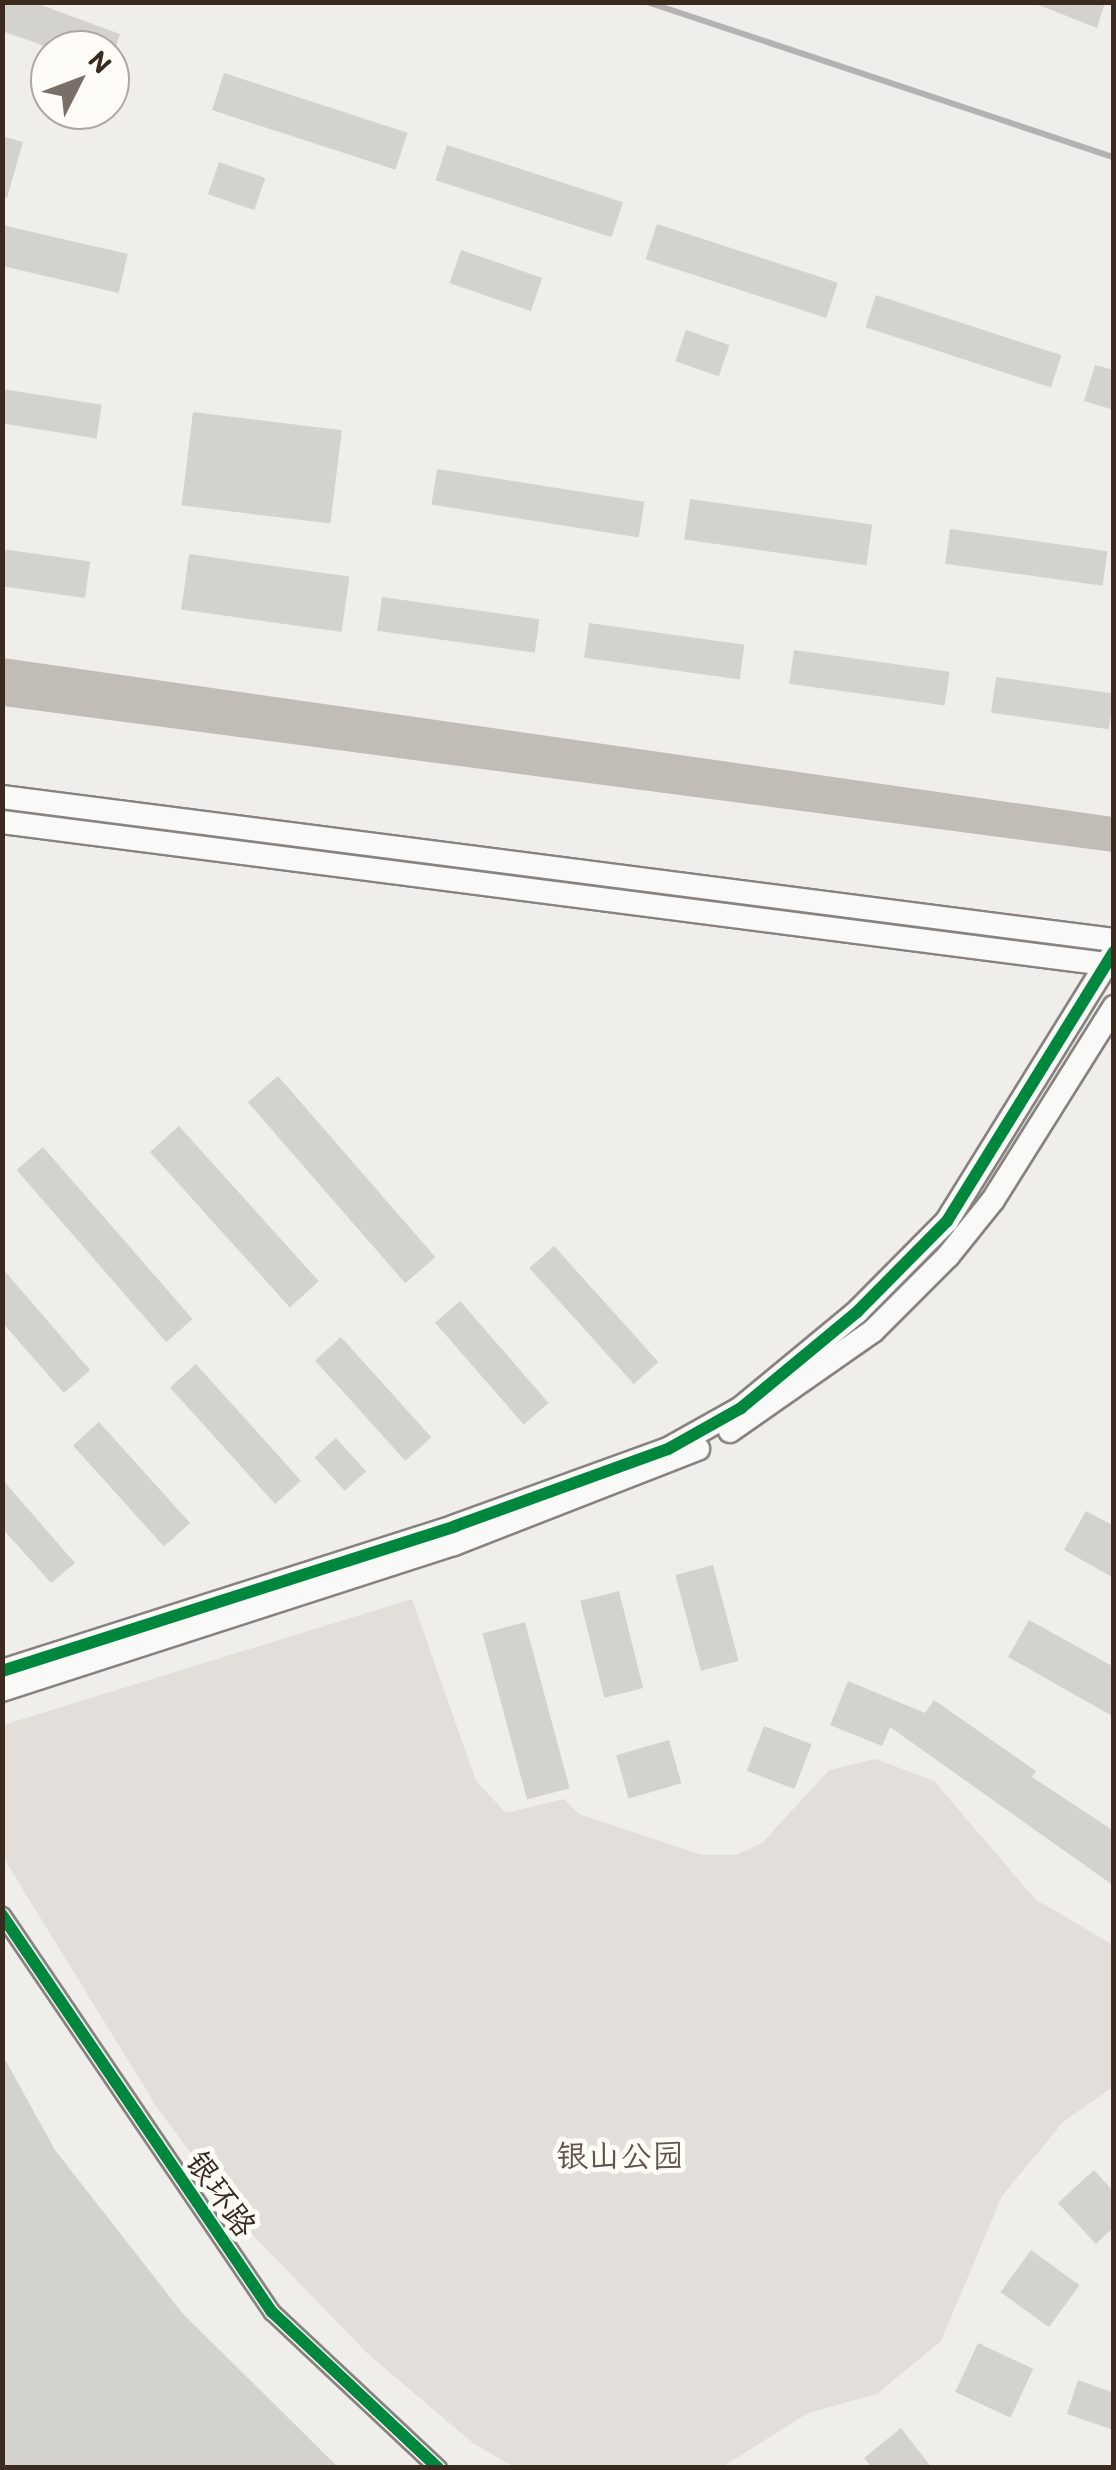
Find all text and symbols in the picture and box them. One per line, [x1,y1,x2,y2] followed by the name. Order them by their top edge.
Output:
[30,30,130,130] north arrow
[82,43,120,80] text: N
[556,2137,684,2175] park label: 银山公园
[178,2144,264,2244] street label: 银环路

